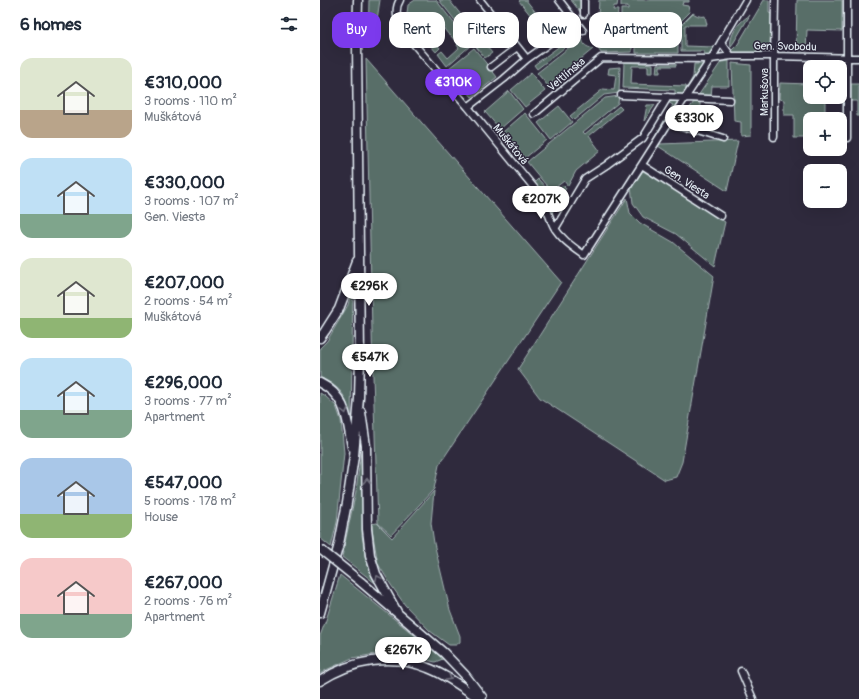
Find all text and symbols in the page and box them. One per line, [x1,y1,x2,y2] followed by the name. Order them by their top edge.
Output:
[332,12,381,48] chip: Buy
[389,12,445,48] chip: Rent
[453,12,519,48] chip: Filters
[527,12,581,48] chip: New
[589,12,682,48] chip: Apartment
[278,13,300,35] icon: filters
[20,14,81,35] text: 6 homes
[753,39,817,54] street label: Gen. Svobodu
[545,55,588,94] street label: Veltlínska
[803,60,847,208] map controls
[803,60,847,104] button: locate
[758,68,771,116] street label: Markušova
[425,69,481,103] pin: €310K
[144,72,222,93] text: €310,000
[52,74,100,122] icon: home
[434,74,472,90] text: €310K
[144,93,237,109] text: 3 rooms · 110 m²
[666,105,722,139] pin: €330K
[144,109,201,125] text: Muškátová
[674,110,714,126] text: €330K
[803,112,847,156] button: +
[490,121,531,167] street label: Muškátová
[661,163,712,202] street label: Gen. Viesta
[803,164,847,208] button: −
[144,172,225,193] text: €330,000
[52,174,100,222] icon: home
[513,186,569,220] pin: €207K
[521,191,561,207] text: €207K
[144,193,239,209] text: 3 rooms · 107 m²
[144,209,205,225] text: Gen. Viesta
[144,272,224,293] text: €207,000
[341,273,397,307] pin: €296K
[52,274,100,322] icon: home
[350,278,388,294] text: €296K
[144,293,232,309] text: 2 rooms · 54 m²
[144,309,201,325] text: Muškátová
[342,344,398,378] pin: €547K
[351,349,389,365] text: €547K
[144,372,223,393] text: €296,000
[52,374,100,422] icon: home
[144,393,232,409] text: 3 rooms · 77 m²
[340,408,348,414] one-way arrow
[144,409,205,425] text: Apartment
[144,472,222,493] text: €547,000
[52,474,100,522] icon: home
[362,478,371,484] one-way arrow
[144,493,236,509] text: 5 rooms · 178 m²
[144,509,178,525] text: House
[144,572,223,593] text: €267,000
[52,574,100,622] icon: home
[375,575,383,582] one-way arrow
[144,593,232,609] text: 2 rooms · 76 m²
[144,609,205,625] text: Apartment
[375,637,431,671] pin: €267K
[384,642,422,658] text: €267K
[445,674,452,681] one-way arrow

